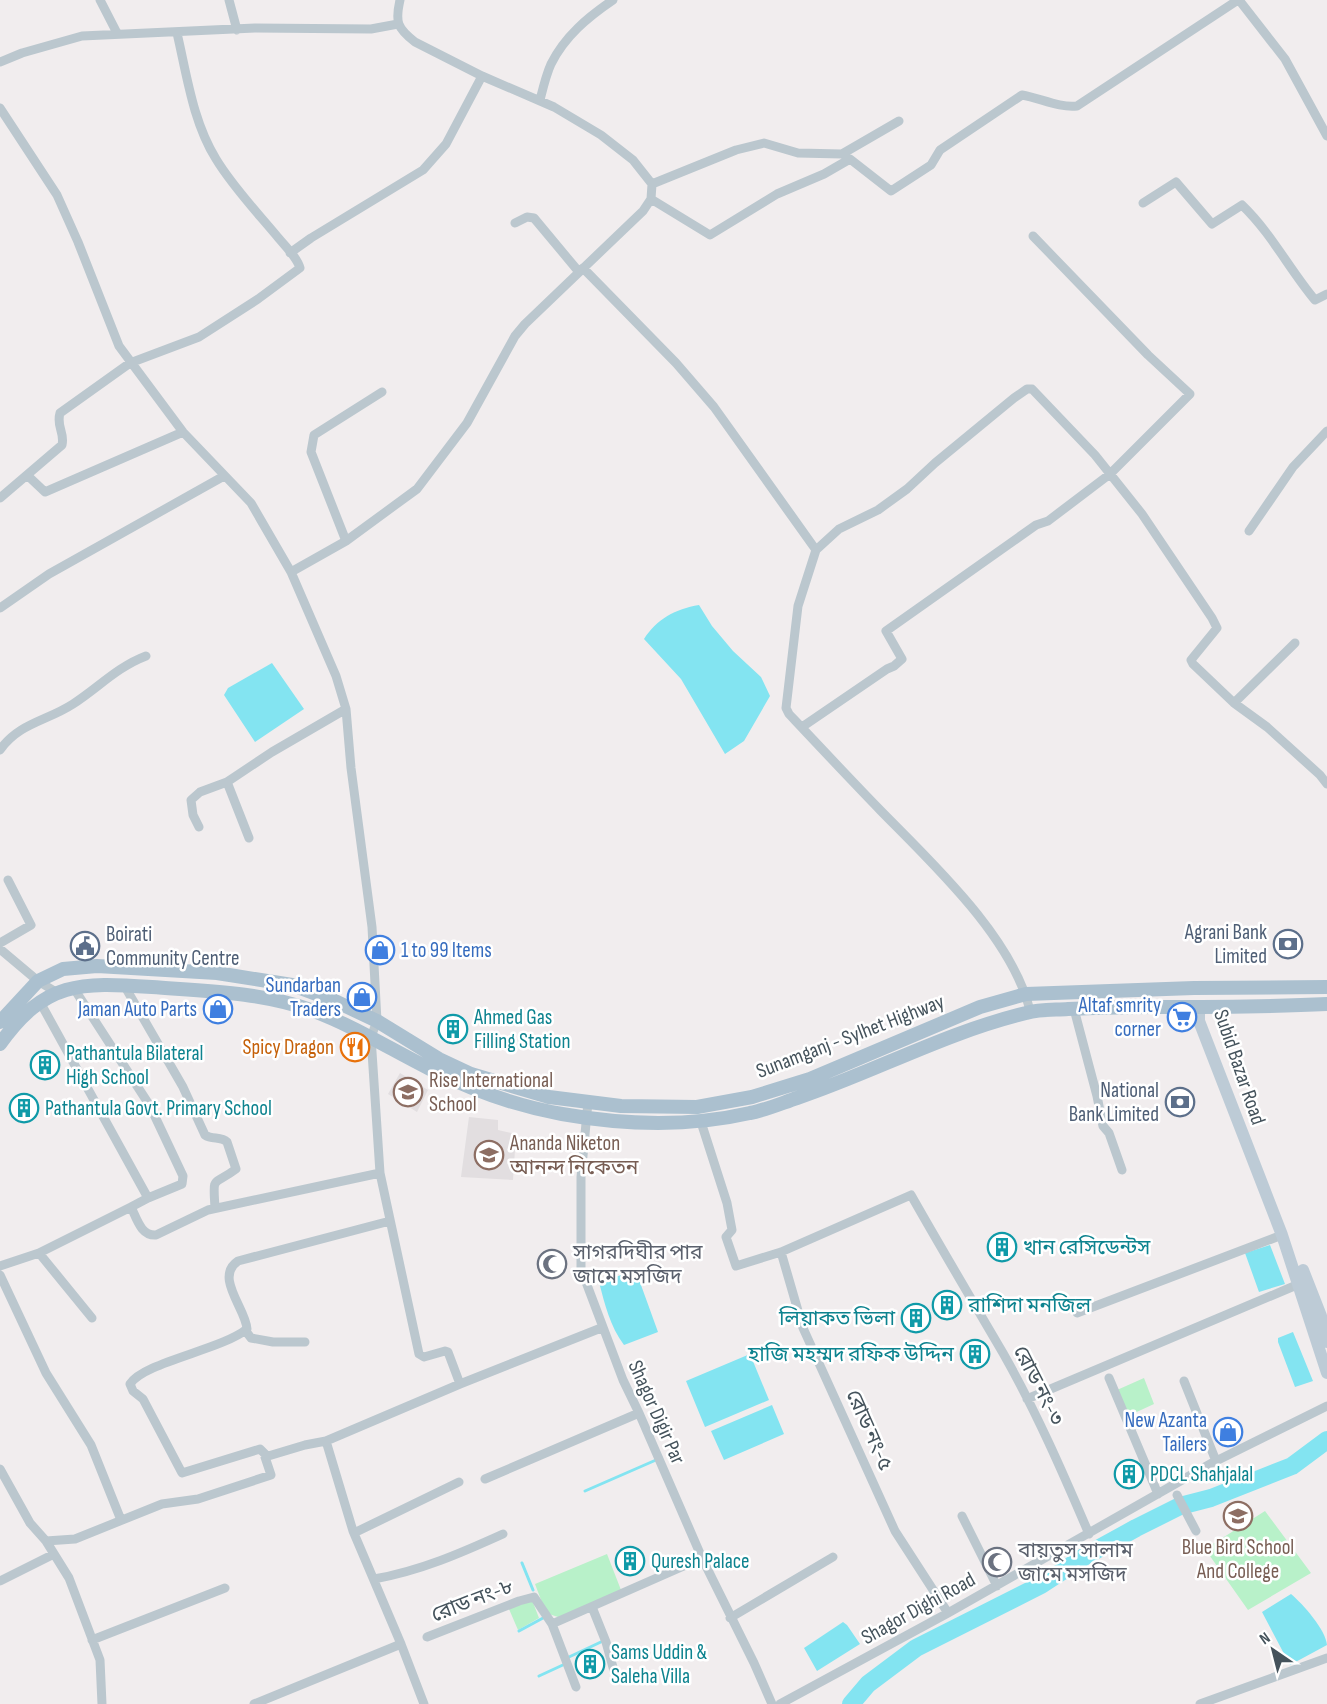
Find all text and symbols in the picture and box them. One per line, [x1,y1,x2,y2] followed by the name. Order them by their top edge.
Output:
[1184,920,1267,969] place label: Agrani Bank Limited
[106,922,239,971] place label: Boirati Community Centre
[1272,928,1304,960] bank icon: Agrani Bank Limited
[69,930,101,962] public building icon: Boirati Community Centre
[364,934,396,966] shop icon: 1 to 99 Items
[401,938,492,963] place label: 1 to 99 Items
[266,973,341,1022] place label: Sundarban Traders
[346,981,378,1013] shop icon: Sundarban Traders
[753,989,948,1084] street label: Sunamganj - Sylhet Highway
[202,993,234,1025] shop icon: Jaman Auto Parts
[1078,993,1161,1042] place label: Altaf smrity corner
[77,997,197,1022] place label: Jaman Auto Parts
[1166,1001,1198,1033] supermarket icon: Altaf smrity corner
[473,1005,570,1054] place label: Ahmed Gas Filling Station
[1208,1006,1271,1128] street label: Subid Bazar Road
[437,1013,469,1045] building icon: Ahmed Gas Filling Station
[339,1031,371,1063] restaurant icon: Spicy Dragon
[243,1035,334,1060] place label: Spicy Dragon
[66,1041,203,1090] place label: Pathantula Bilateral High School
[29,1049,61,1081] building icon: Pathantula Bilateral High School
[429,1068,553,1117] place label: Rise International School
[392,1076,424,1108] school or university icon: Rise International School
[1069,1078,1159,1127] place label: National Bank Limited
[1164,1086,1196,1118] bank icon: National Bank Limited
[8,1092,40,1124] building icon: Pathantula Govt. Primary School
[45,1096,272,1121] place label: Pathantula Govt. Primary School
[509,1131,639,1180] place label: Ananda Niketon আনন্দ নিকেতন
[473,1139,505,1171] school or university icon: Ananda Niketon আনন্দ নিকেতন
[986,1231,1018,1263] building icon: খান রেসিডেন্টস
[1023,1235,1151,1260] place label: খান রেসিডেন্টস
[572,1240,703,1289] place label: সাগরদিঘীর পার জামে মসজিদ
[536,1248,568,1280] mosque icon: সাগরদিঘীর পার জামে মসজিদ
[931,1289,963,1321] building icon: রাশিদা মনজিল
[967,1293,1092,1318] place label: রাশিদা মনজিল
[900,1302,932,1334] building icon: লিয়াকত ভিলা
[778,1306,895,1331] place label: লিয়াকত ভিলা
[959,1338,991,1370] building icon: হাজি মহম্মদ রফিক উদ্দিন
[1008,1341,1069,1429] street label: রোড নং-৩
[747,1342,954,1367] place label: হাজি মহম্মদ রফিক উদ্দিন
[623,1356,691,1468] street label: Shagor Digir Par
[841,1386,898,1475] street label: রোড নং-৫
[1124,1408,1207,1457] place label: New Azanta Tailers
[1212,1416,1244,1448] shop icon: New Azanta Tailers
[1113,1458,1145,1490] building icon: PDCL Shahjalal
[1150,1462,1253,1487] place label: PDCL Shahjalal
[1222,1500,1254,1532] school or university icon: Blue Bird School And College
[1182,1535,1294,1584] place label: Blue Bird School And College
[1017,1538,1134,1587] place label: বায়তুস সালাম জামে মসজিদ
[614,1545,646,1577] building icon: Quresh Palace
[981,1546,1013,1578] mosque icon: বায়তুস সালাম জামে মসজিদ
[651,1549,750,1574] place label: Quresh Palace
[857,1567,980,1650] street label: Shagor Dighi Road
[428,1573,517,1628] street label: রোড নং-৮
[1243,1620,1303,1680] north arrow
[1256,1629,1274,1649] text: N
[611,1640,708,1689] place label: Sams Uddin & Saleha Villa
[574,1648,606,1680] building icon: Sams Uddin & Saleha Villa

